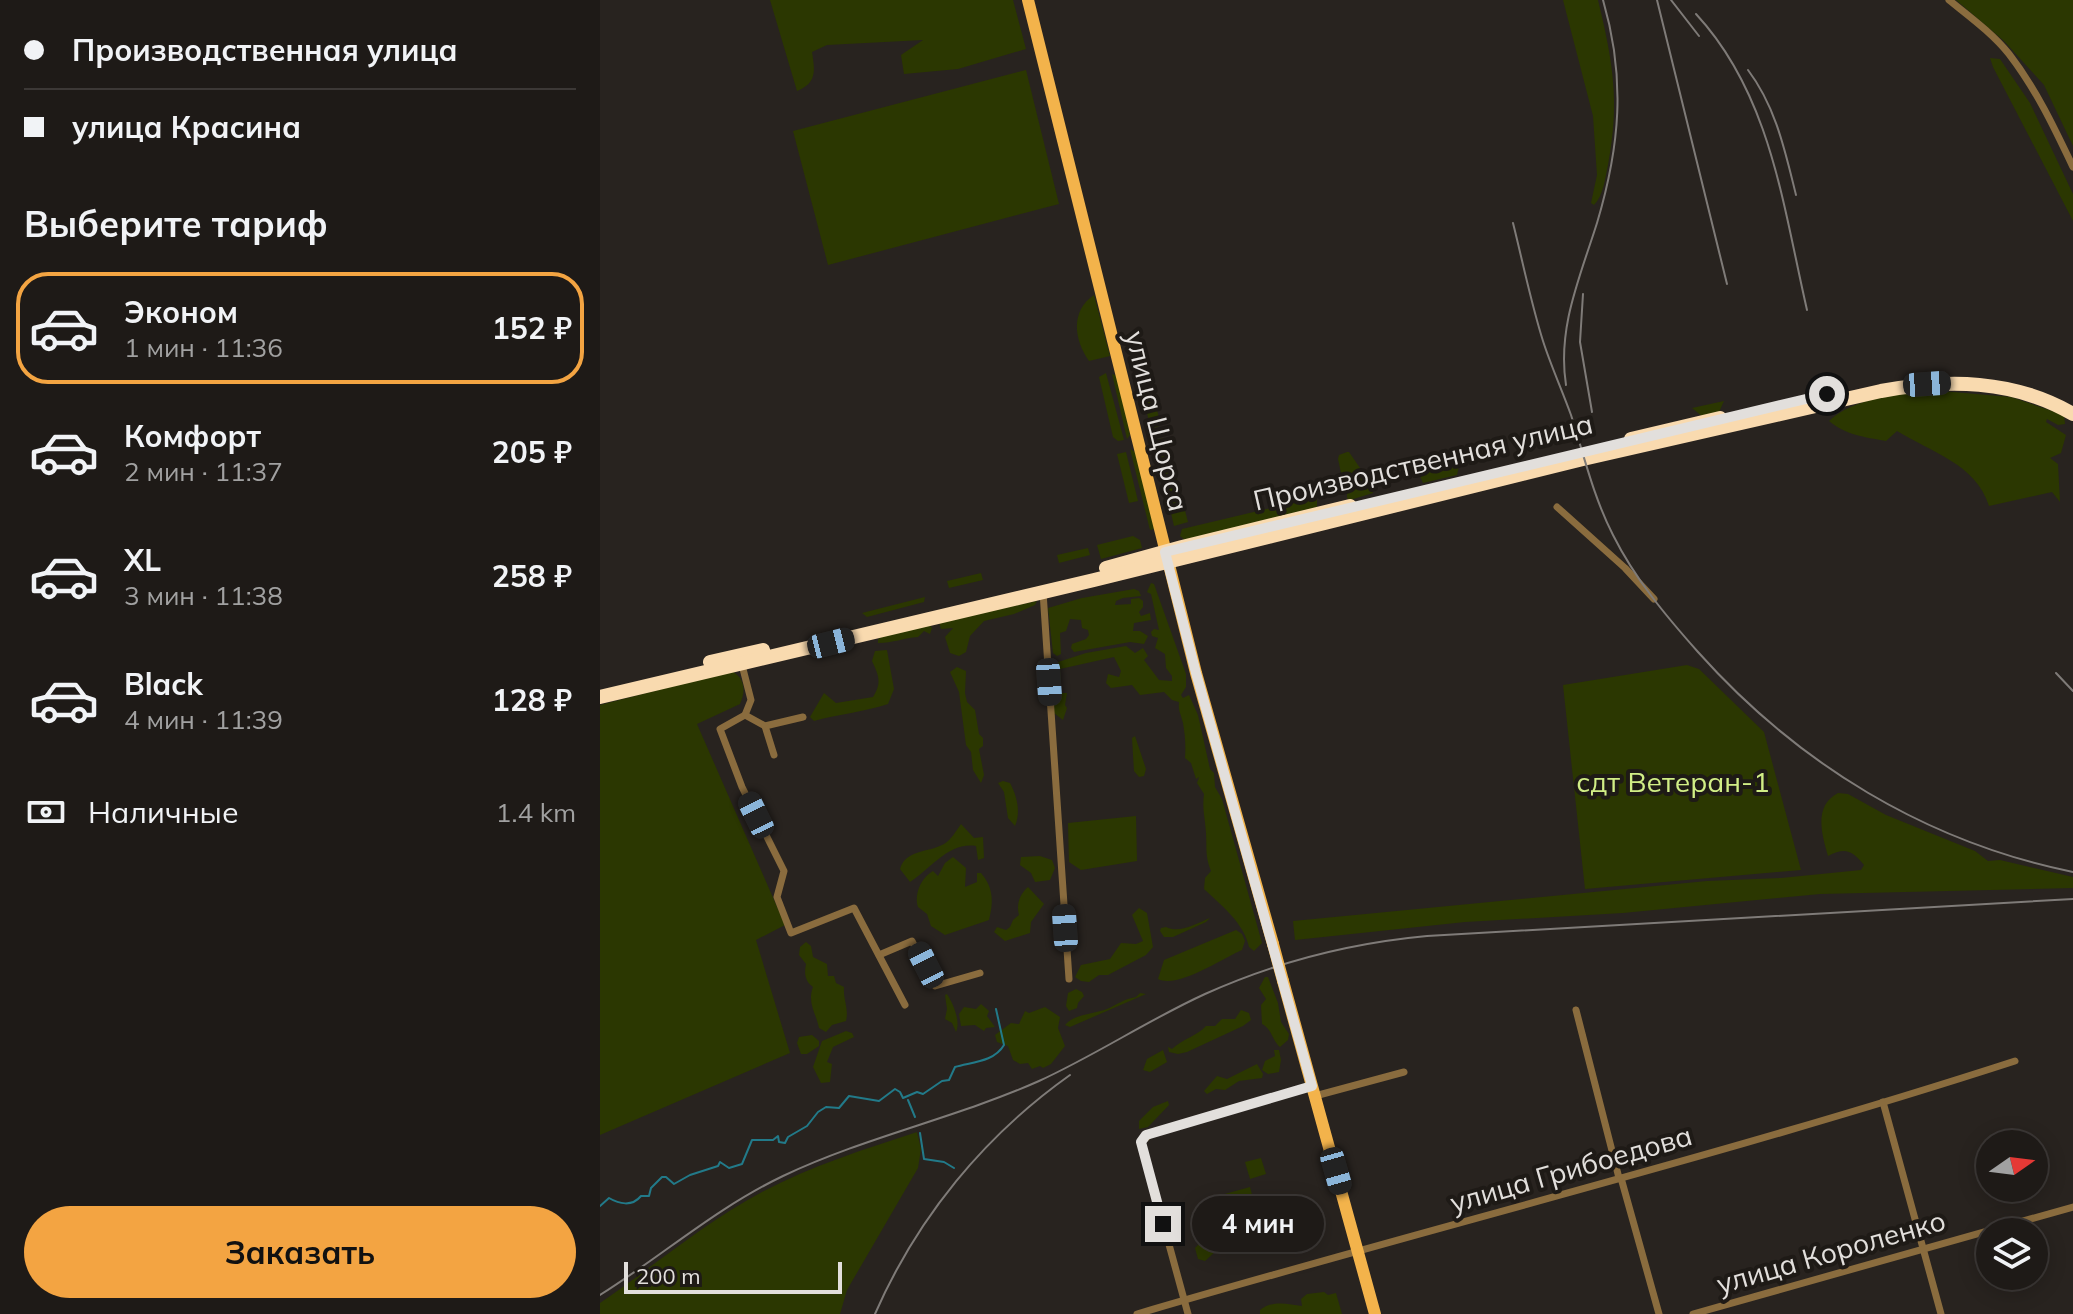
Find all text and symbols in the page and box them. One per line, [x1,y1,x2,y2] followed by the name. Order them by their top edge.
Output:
[72,31,458,69] text: Производственная улица
[72,108,301,146] text: улица Красина
[24,201,328,246] text: Выберите тариф
[28,292,100,364] icon: car
[124,293,238,331] text: Эконом
[492,309,572,347] text: 152 ₽
[1118,327,1197,515] street label: улица Щорса
[124,331,283,364] text: 1 мин · 11:36
[1902,370,1952,398] car
[1809,376,1845,412] route start
[1250,405,1596,518] street label: Производственная улица
[28,416,100,488] icon: car
[124,417,261,455] text: Комфорт
[492,433,572,471] text: 205 ₽
[124,455,283,488] text: 2 мин · 11:37
[28,540,100,612] icon: car
[124,541,161,579] text: XL
[492,557,572,595] text: 258 ₽
[124,579,283,612] text: 3 мин · 11:38
[805,626,857,660] car
[1035,657,1063,707] car
[28,664,100,736] icon: car
[124,665,203,703] text: Black
[492,681,572,719] text: 128 ₽
[124,703,283,736] text: 4 мин · 11:39
[1576,764,1770,799] park label: сдт Ветеран-1
[735,788,777,842] car
[24,790,68,834] icon: cash
[88,793,239,831] text: Наличные
[496,796,576,829] text: 1.4 km
[1051,903,1079,953] car
[904,938,948,992] car
[1446,1117,1696,1220] street label: улица Грибоедова
[1976,1130,2048,1202] north arrow
[1976,1130,2048,1290] map controls
[1318,1145,1354,1197] car
[1191,1196,1323,1252] callout: 4 мин
[1712,1202,1949,1301] street label: улица Короленко
[24,1206,576,1298] button: Заказать
[1145,1206,1181,1242] route end
[1222,1207,1294,1240] text: 4 мин
[1976,1218,2048,1290] button: layers
[624,1258,842,1294] scale bar
[636,1262,701,1290] text: 200 m

